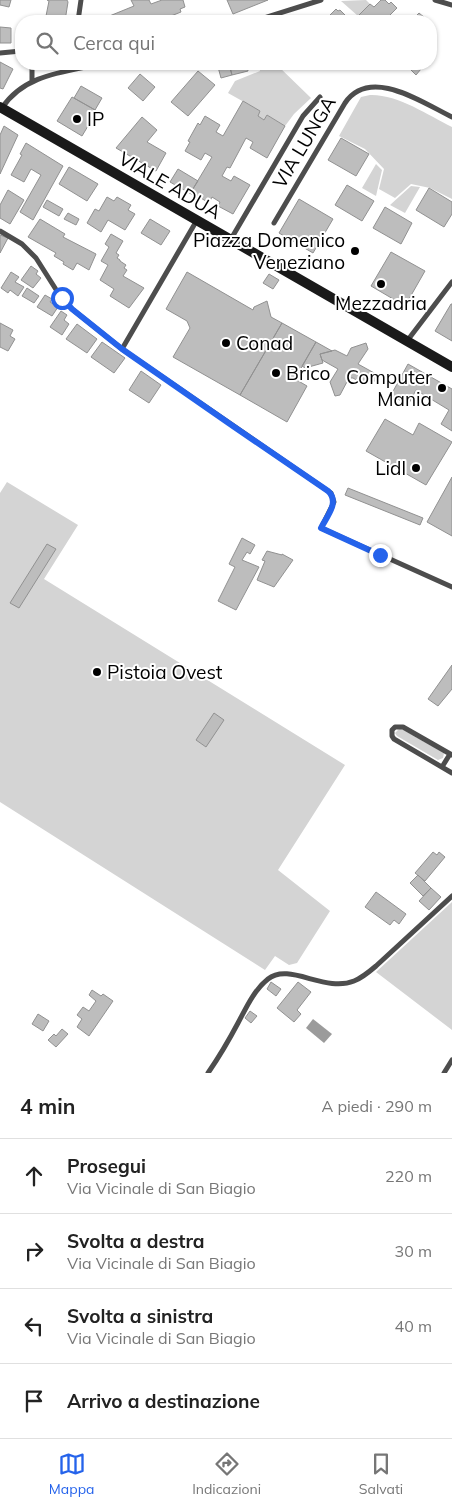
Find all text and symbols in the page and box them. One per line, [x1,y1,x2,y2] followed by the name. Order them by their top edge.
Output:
[15,15,437,70] search box
[33,29,61,57] icon: search
[73,31,155,55] text: Cerca qui
[267,92,341,192] street label: VIA LUNGA
[87,107,104,131] place label: IP
[71,113,83,125] marker: IP
[114,146,226,224] street label: VIALE ADUA
[193,228,345,274] place label: Piazza Domenico Veneziano
[349,245,361,257] marker: Piazza Domenico Veneziano
[375,278,387,290] marker: Mezzadria
[51,287,74,310] route start
[335,291,427,315] place label: Mezzadria
[236,331,293,355] place label: Conad
[220,337,232,349] marker: Conad
[286,361,330,385] place label: Brico
[346,365,432,411] place label: Computer Mania
[270,367,282,379] marker: Brico
[436,382,448,394] marker: Computer Mania
[375,456,406,480] place label: Lidl
[410,462,422,474] marker: Lidl
[369,544,392,567] route end
[107,660,223,684] place label: Pistoia Ovest
[91,666,103,678] marker: Pistoia Ovest
[20,1093,75,1119] text: 4 min
[321,1096,432,1116] text: A piedi · 290 m
[67,1154,146,1178] text: Prosegui
[20,1162,48,1190] icon: ahead
[385,1166,432,1186] text: 220 m
[67,1178,256,1198] text: Via Vicinale di San Biagio
[67,1229,205,1253] text: Svolta a destra
[20,1237,48,1265] icon: right
[395,1241,432,1261] text: 30 m
[67,1253,256,1273] text: Via Vicinale di San Biagio
[67,1304,213,1328] text: Svolta a sinistra
[20,1312,48,1340] icon: left
[395,1316,432,1336] text: 40 m
[67,1328,256,1348] text: Via Vicinale di San Biagio
[20,1387,48,1415] icon: arrive
[67,1389,260,1413] text: Arrivo a destinazione
[49,1450,94,1498] tab: Mappa
[192,1450,261,1498] tab: Indicazioni
[359,1450,403,1498] tab: Salvati

